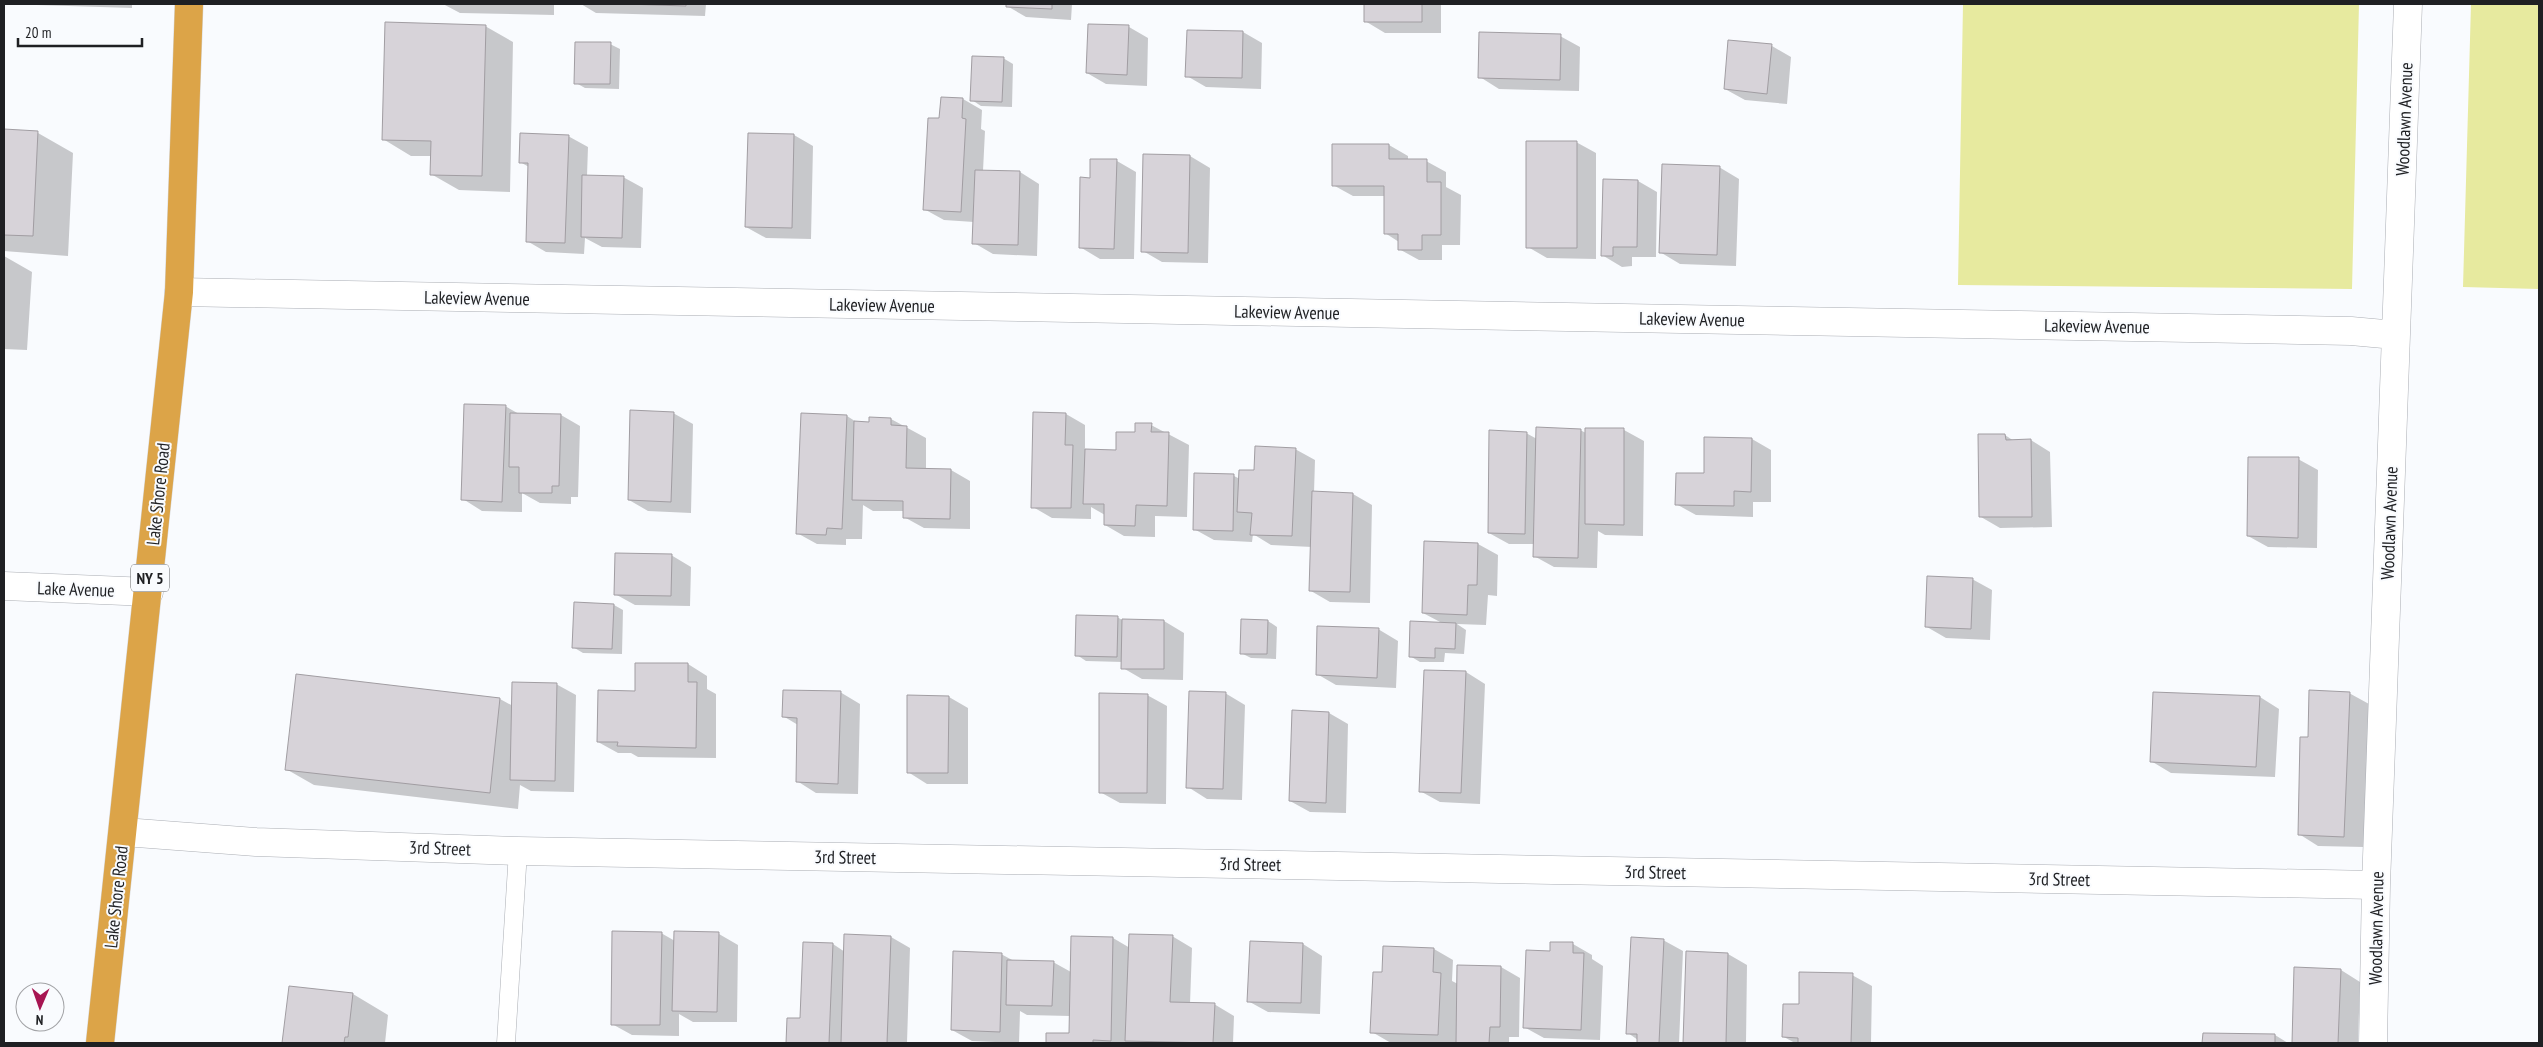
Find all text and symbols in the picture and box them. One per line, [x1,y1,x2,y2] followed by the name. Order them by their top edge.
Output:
[18,15,141,47] scale bar
[25,23,51,42] text: 20 m
[2391,62,2417,176] street label: Woodlawn Avenue
[424,286,530,310] street label: Lakeview Avenue
[829,293,935,317] street label: Lakeview Avenue
[1234,300,1340,324] street label: Lakeview Avenue
[1639,307,1745,331] street label: Lakeview Avenue
[2044,314,2150,338] street label: Lakeview Avenue
[141,442,175,546] street label: Lake Shore Road
[2376,466,2402,580] street label: Woodlawn Avenue
[131,564,169,592] road number: NY 5
[37,576,115,602] street label: Lake Avenue
[409,835,471,861] street label: 3rd Street
[99,845,133,949] street label: Lake Shore Road
[814,845,876,869] street label: 3rd Street
[1219,852,1281,876] street label: 3rd Street
[1624,860,1686,884] street label: 3rd Street
[2028,867,2090,891] street label: 3rd Street
[2364,871,2388,985] street label: Woodlawn Avenue
[15,982,65,1032] north arrow
[35,1011,44,1029] text: N

